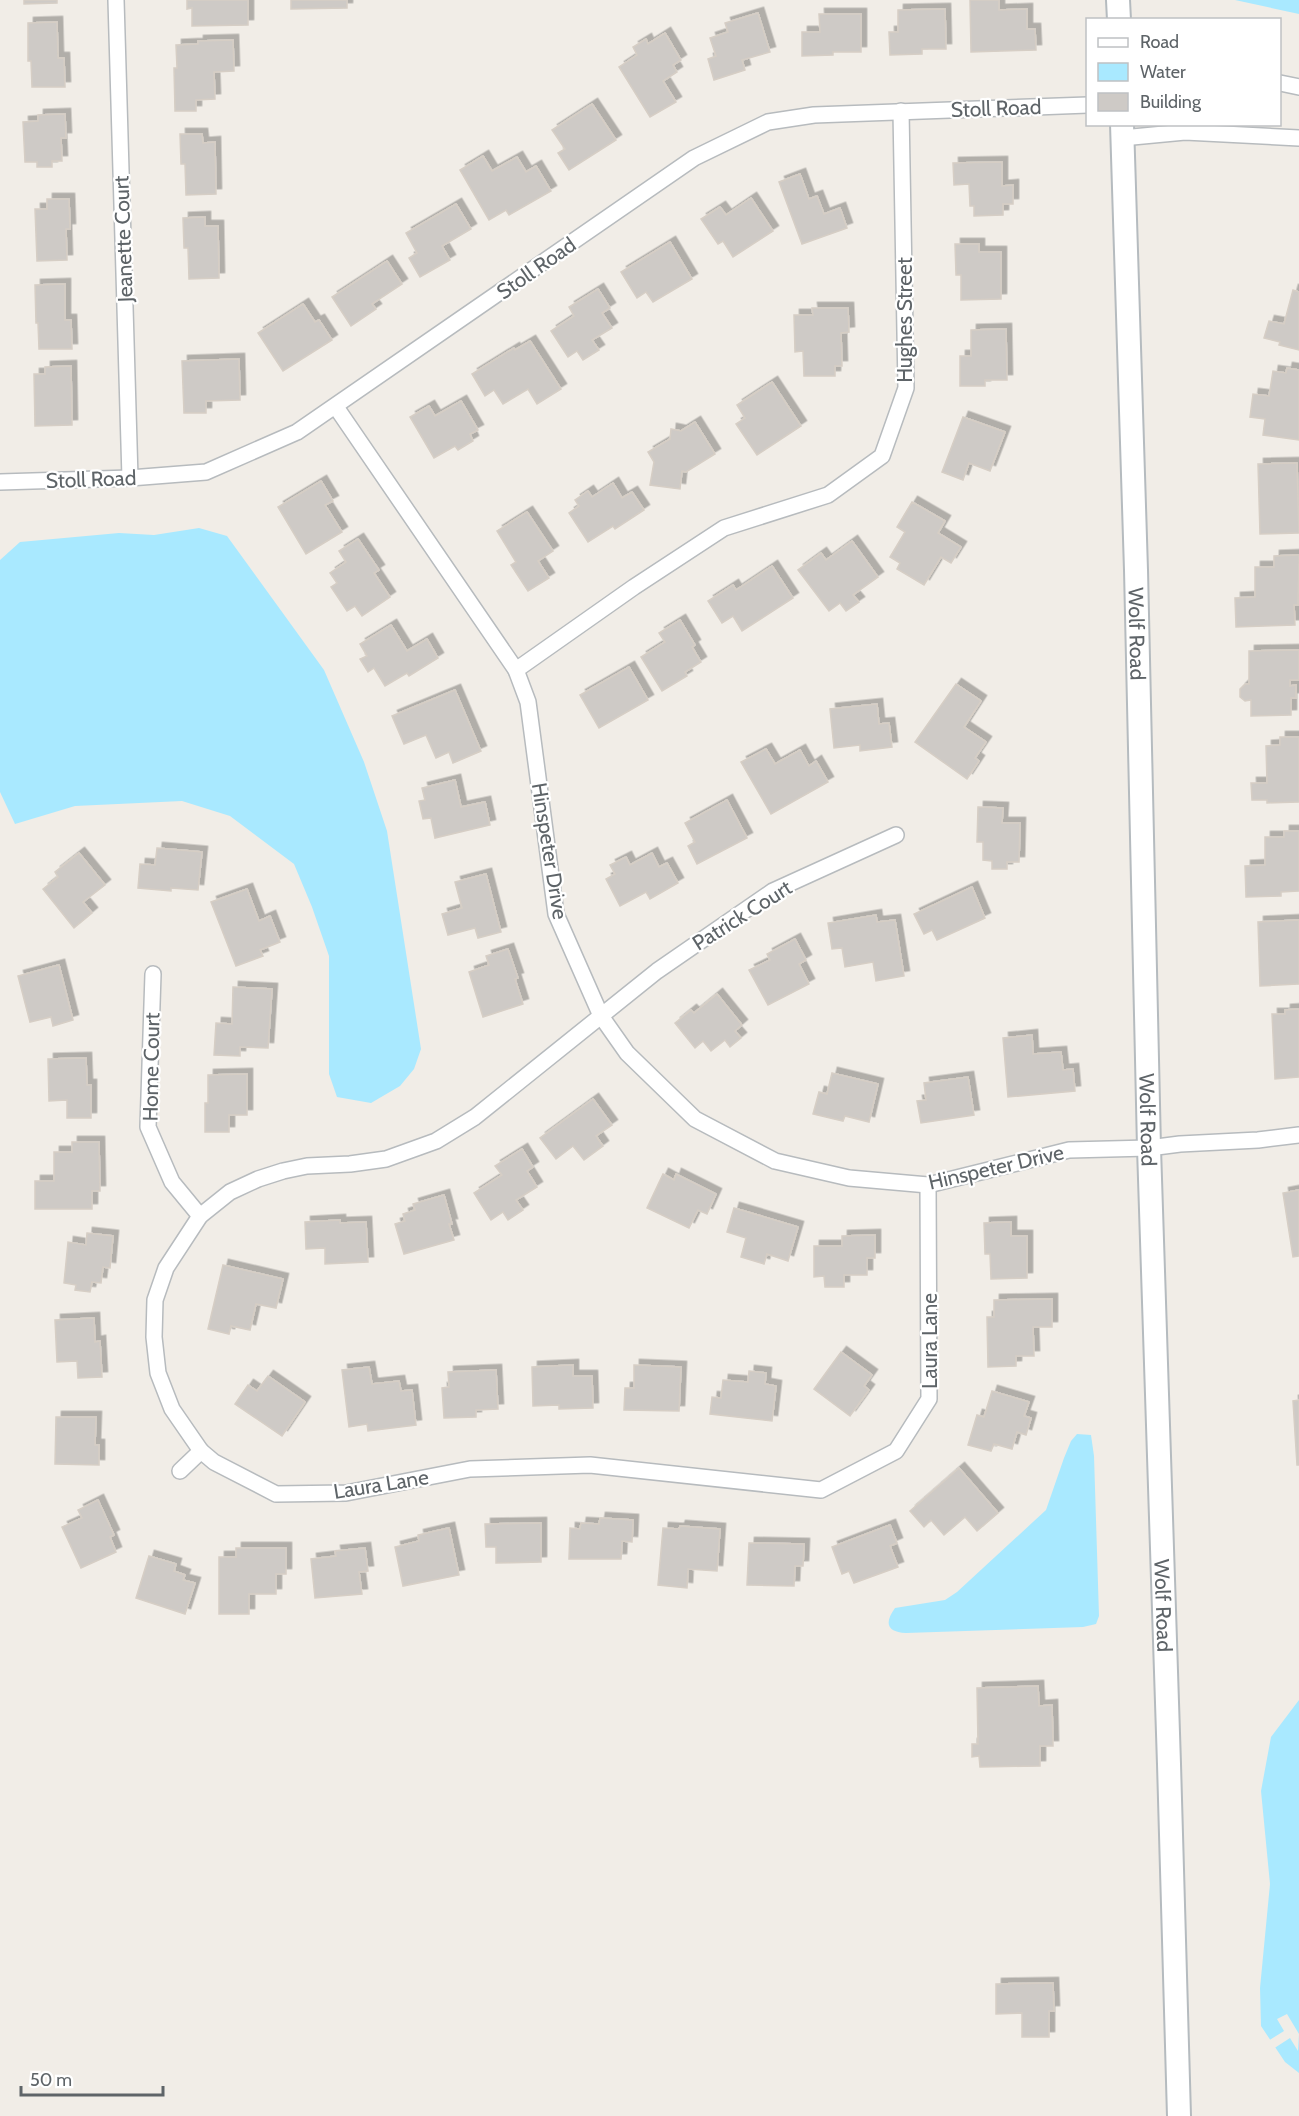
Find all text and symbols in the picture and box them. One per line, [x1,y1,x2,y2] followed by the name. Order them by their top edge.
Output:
[1086,18,1281,126] legend
[1140,31,1179,53] text: Road
[1140,61,1186,83] text: Water
[1140,91,1202,113] text: Building
[950,94,1042,122] street label: Stoll Road
[108,175,138,304] street label: Jeanette Court
[492,232,580,304] street label: Stoll Road
[892,257,917,383] street label: Hughes Street
[45,465,137,493] street label: Stoll Road
[1124,587,1151,680] street label: Wolf Road
[527,781,573,921] street label: Hinspeter Drive
[688,875,796,955] street label: Patrick Court
[138,1012,164,1122] street label: Home Court
[1135,1073,1162,1166] street label: Wolf Road
[926,1139,1066,1195] street label: Hinspeter Drive
[917,1293,942,1389] street label: Laura Lane
[332,1464,431,1504] street label: Laura Lane
[1150,1559,1178,1652] street label: Wolf Road
[21,2059,164,2097] scale bar
[30,2069,72,2091] text: 50 m

